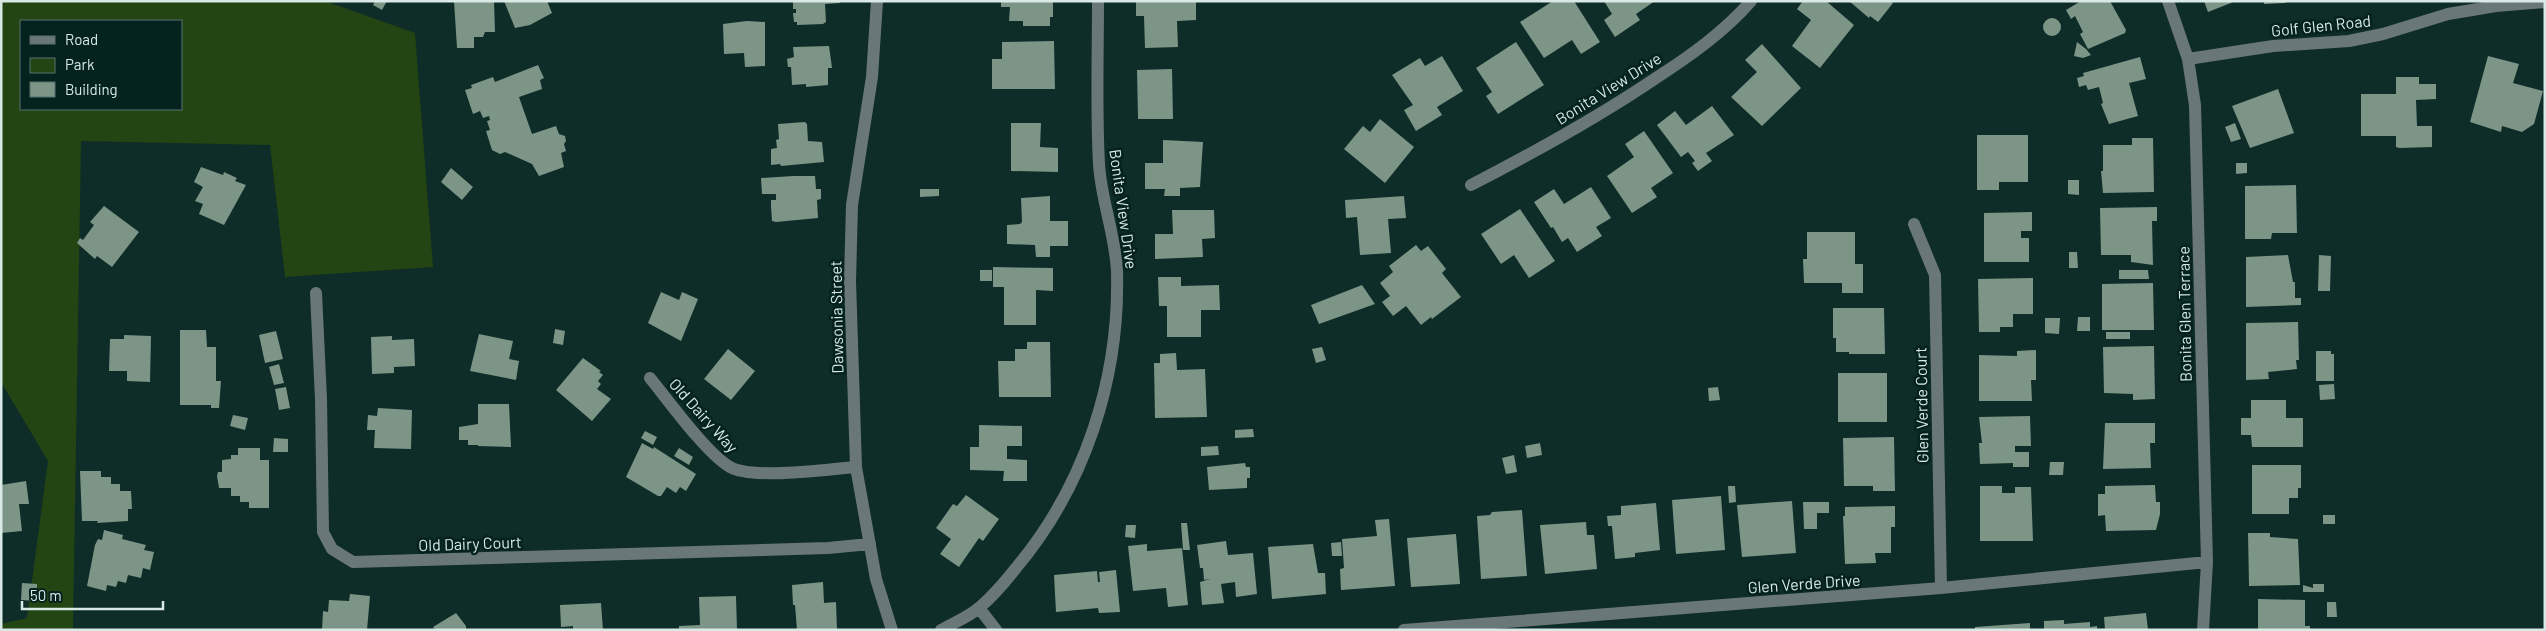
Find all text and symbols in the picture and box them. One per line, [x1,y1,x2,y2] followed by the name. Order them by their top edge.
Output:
[2270,10,2372,40] street label: Golf Glen Road
[20,20,182,110] legend
[65,30,98,48] text: Road
[1552,48,1664,128] street label: Bonita View Drive
[65,55,95,73] text: Park
[65,80,118,98] text: Building
[1106,148,1142,270] street label: Bonita View Drive
[2173,246,2195,382] street label: Bonita Glen Terrace
[826,260,846,374] street label: Dawsonia Street
[1910,347,1932,463] street label: Glen Verde Court
[666,374,743,456] street label: Old Dairy Way
[418,532,522,554] street label: Old Dairy Court
[1747,570,1861,596] street label: Glen Verde Drive
[22,578,164,610] scale bar
[30,586,62,604] text: 50 m

